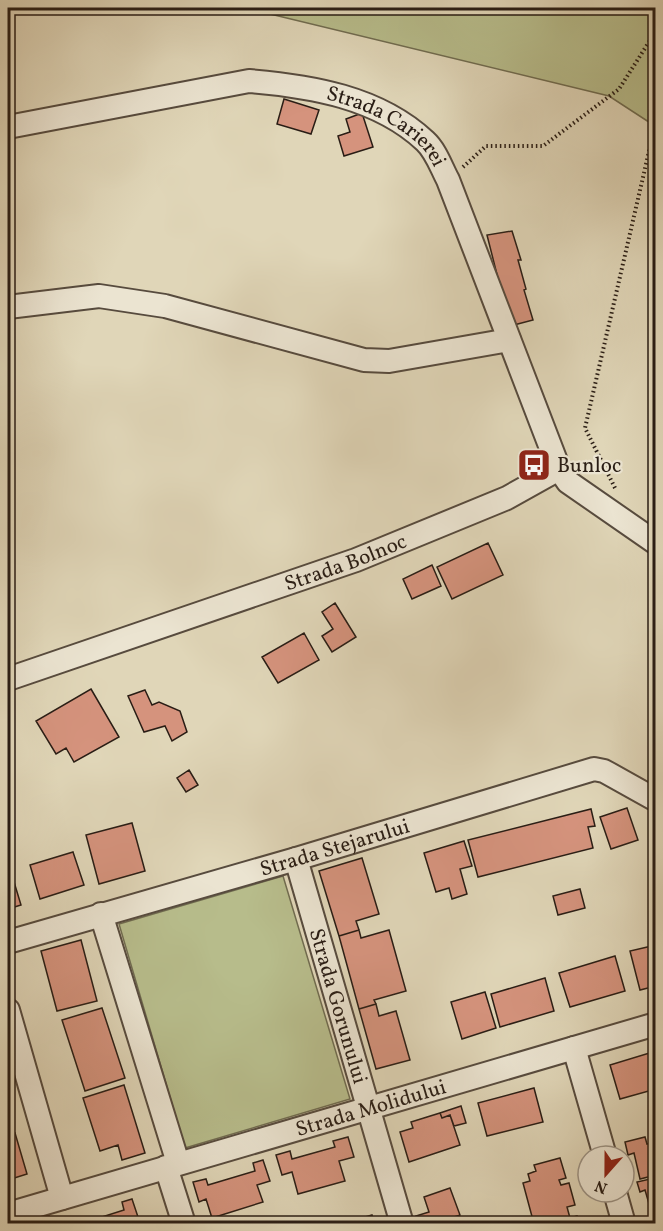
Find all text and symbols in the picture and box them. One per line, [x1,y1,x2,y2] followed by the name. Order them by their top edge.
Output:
[323,80,452,172] street label: Strada Carierei
[516,447,552,483] bus stop icon: Bunloc
[557,452,621,481] place label: Bunloc
[281,528,411,599] street label: Strada Bolnoc
[257,812,413,885] street label: Strada Stejarului
[301,925,374,1088] street label: Strada Gorunului
[292,1073,450,1145] street label: Strada Molidului
[576,1144,636,1204] north arrow
[592,1174,611,1198] text: N

